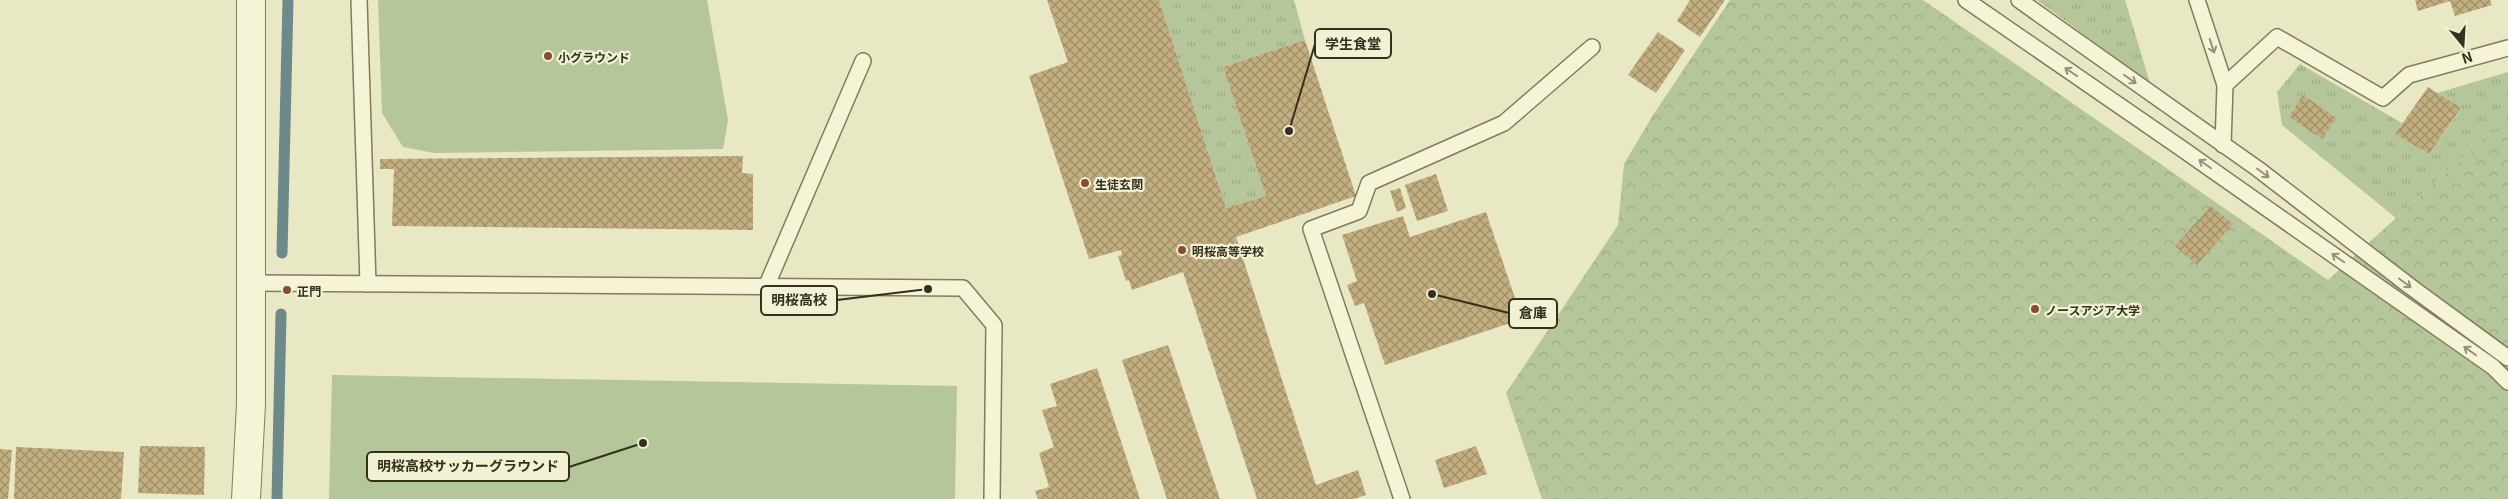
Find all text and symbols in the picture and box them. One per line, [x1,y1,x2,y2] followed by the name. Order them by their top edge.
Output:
[2438,20,2488,70] north arrow
[1315,29,1391,58] callout: 学生食堂
[1325,33,1381,53] text: 学生食堂
[2208,38,2218,54] one-way arrow
[2459,47,2475,69] text: N
[558,48,630,65] place label: 小グラウンド
[542,50,554,62] marker: 小グラウンド
[2064,67,2078,77] one-way arrow
[2123,74,2137,84] one-way arrow
[2198,159,2212,169] one-way arrow
[2256,167,2269,178] one-way arrow
[1095,175,1143,192] place label: 生徒玄関
[1079,177,1091,189] marker: 生徒玄関
[1192,242,1264,259] place label: 明桜高等学校
[1176,244,1188,256] marker: 明桜高等学校
[2331,253,2345,263] one-way arrow
[2398,277,2411,288] one-way arrow
[297,282,321,299] place label: 正門
[281,284,293,296] marker: 正門
[761,286,837,315] callout: 明桜高校
[771,289,827,309] text: 明桜高校
[1509,299,1557,328] callout: 倉庫
[2045,301,2140,318] place label: ノースアジア大学
[1519,302,1547,322] text: 倉庫
[2029,303,2041,315] marker: ノースアジア大学
[2464,346,2478,356] one-way arrow
[367,452,569,481] callout: 明桜高校サッカーグラウンド
[377,455,559,475] text: 明桜高校サッカーグラウンド

